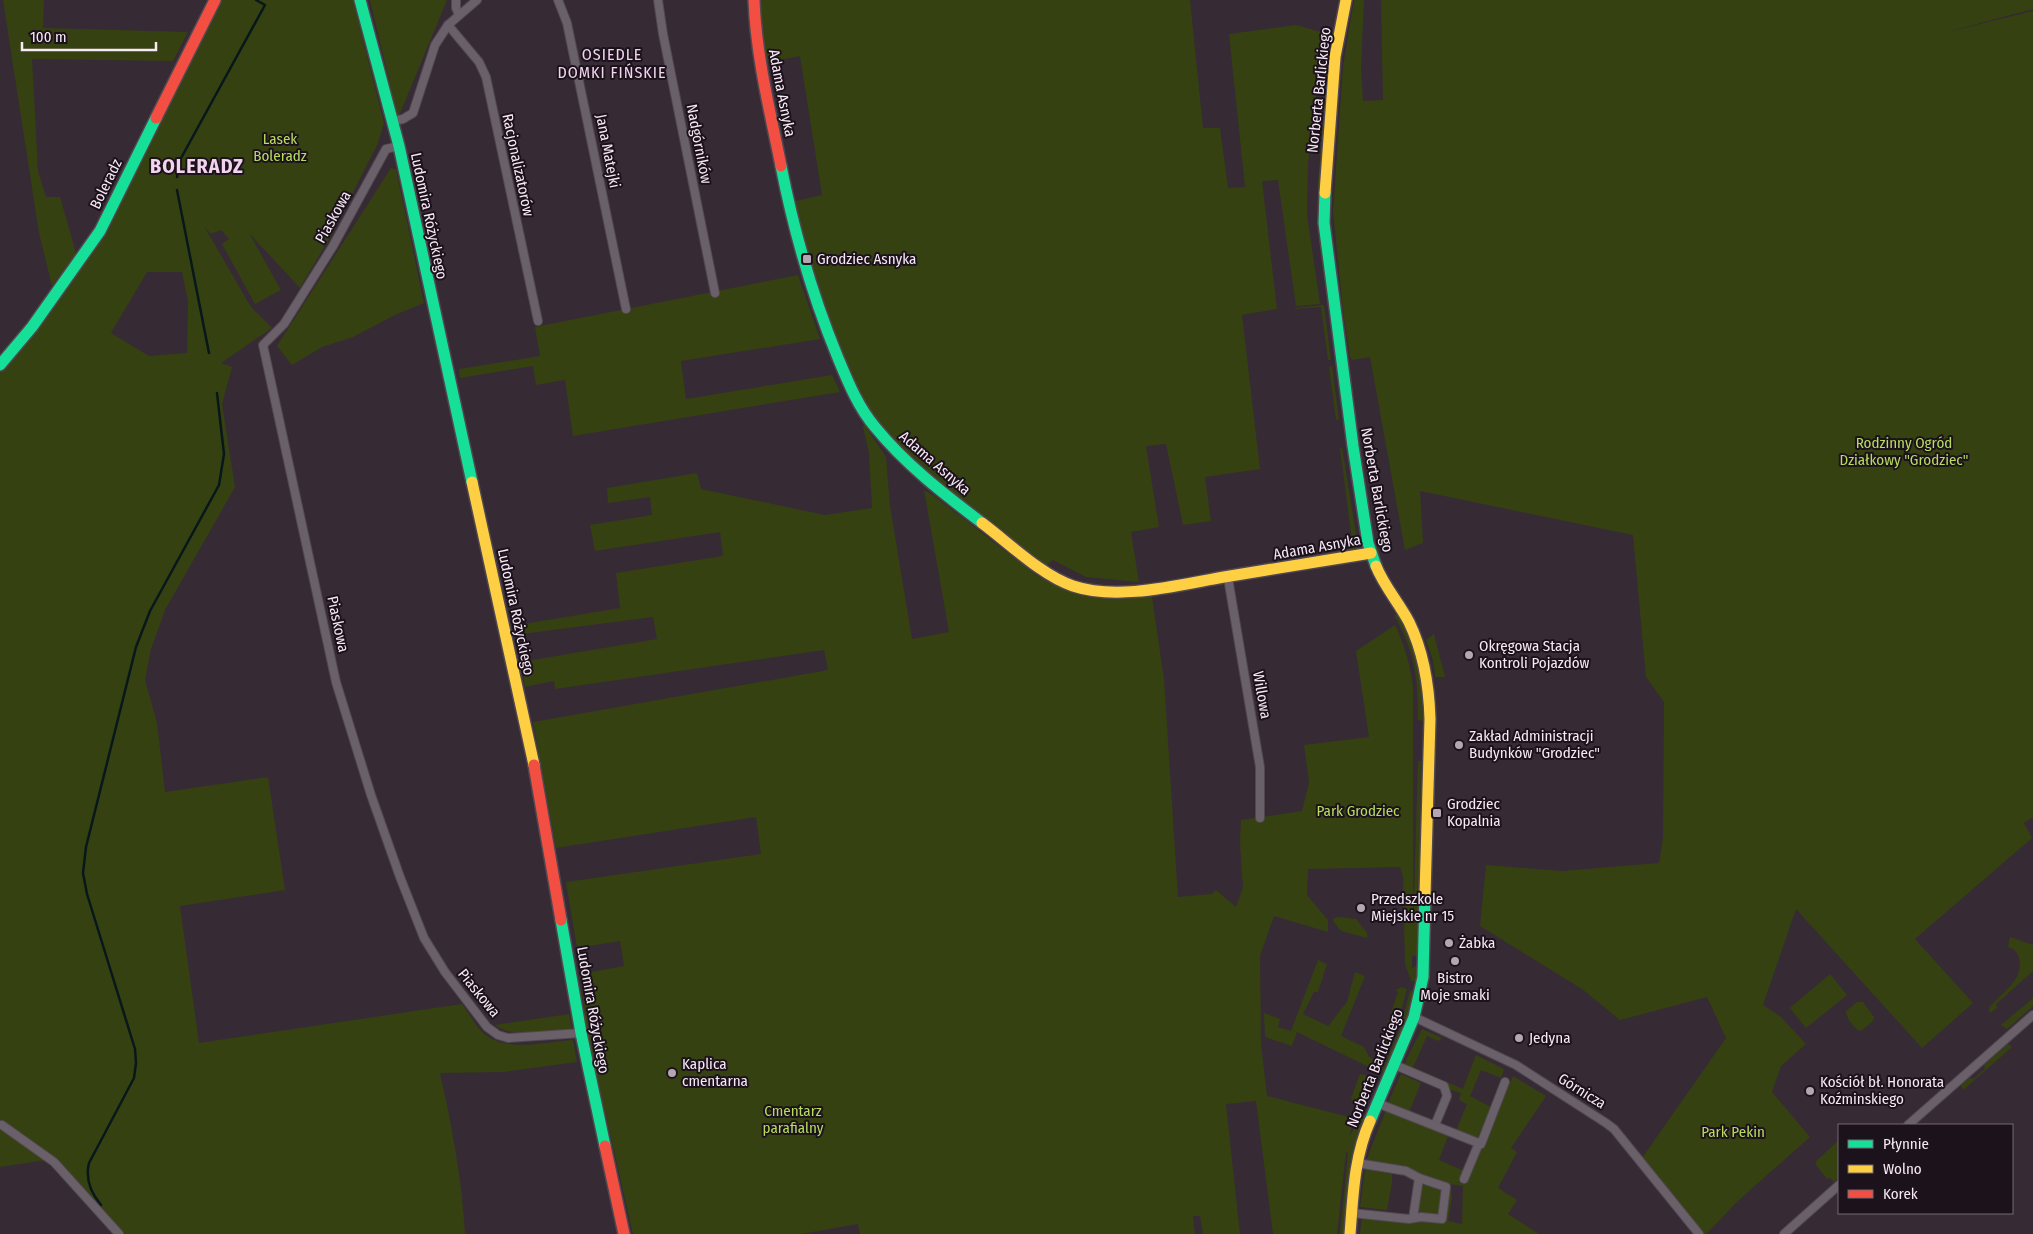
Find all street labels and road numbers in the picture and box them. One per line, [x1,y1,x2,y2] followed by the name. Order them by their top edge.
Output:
[1303,26,1335,154] street label: Norberta Barlickiego
[765,48,799,138] street label: Adama Asnyka
[682,103,716,185] street label: Nadgórników
[498,112,538,218] street label: Racjonalizatorów
[592,113,624,189] street label: Jana Matejki
[407,151,451,281] street label: Ludomira Różyckiego
[86,156,126,212] street label: Boleradz
[311,188,355,246] street label: Piaskowa
[1357,426,1397,554] street label: Norberta Barlickiego
[896,427,974,499] street label: Adama Asnyka
[1272,530,1362,564] street label: Adama Asnyka
[494,547,538,677] street label: Ludomira Różyckiego
[323,594,353,654] street label: Piaskowa
[1249,670,1275,720] street label: Willowa
[573,945,613,1075] street label: Ludomira Różyckiego
[454,965,504,1021] street label: Piaskowa
[1343,1006,1407,1130] street label: Norberta Barlickiego
[1555,1069,1609,1113] street label: Górnicza

